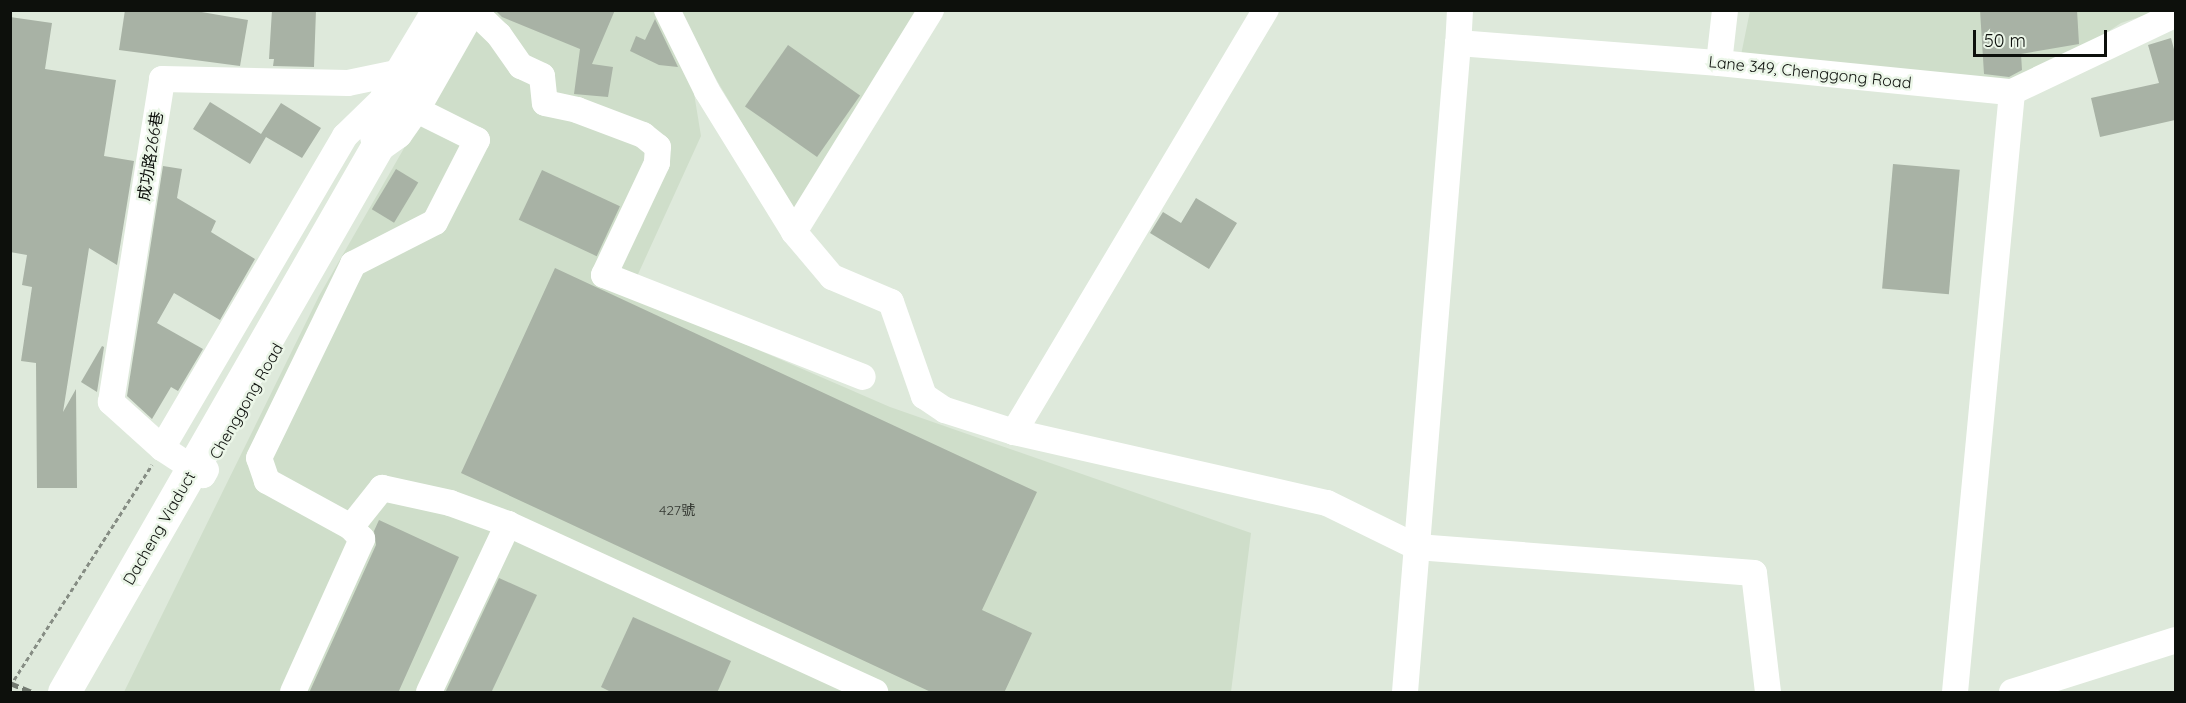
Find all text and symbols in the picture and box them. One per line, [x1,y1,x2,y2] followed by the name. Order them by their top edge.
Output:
[1976,18,2110,56] scale bar
[1984,29,2026,52] text: 50 m
[1708,52,1912,92] street label: Lane 349, Chenggong Road
[133,110,167,202] street label: 成功路266巷
[205,340,287,462] street label: Chenggong Road
[119,468,199,588] street label: Dacheng Viaduct
[659,502,695,518] house number: 427號

